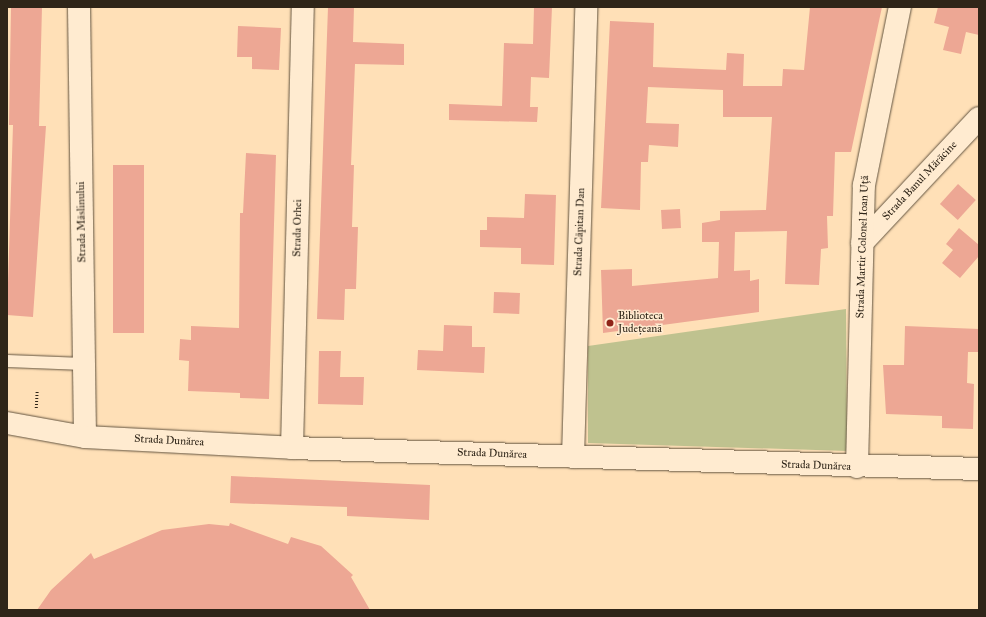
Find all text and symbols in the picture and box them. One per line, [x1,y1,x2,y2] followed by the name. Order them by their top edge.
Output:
[880,139,960,223] street label: Strada Banul Mărăcine
[854,175,872,319] street label: Strada Martir Colonel Ioan Uță
[75,181,89,263] street label: Strada Măslinului
[572,188,588,276] street label: Strada Căpitan Dan
[291,199,305,257] street label: Strada Orhei
[618,310,663,336] place label: Biblioteca Județeană
[605,318,615,328] marker: Biblioteca Județeană
[134,433,204,449] street label: Strada Dunărea
[457,446,527,462] street label: Strada Dunărea
[781,458,851,474] street label: Strada Dunărea

